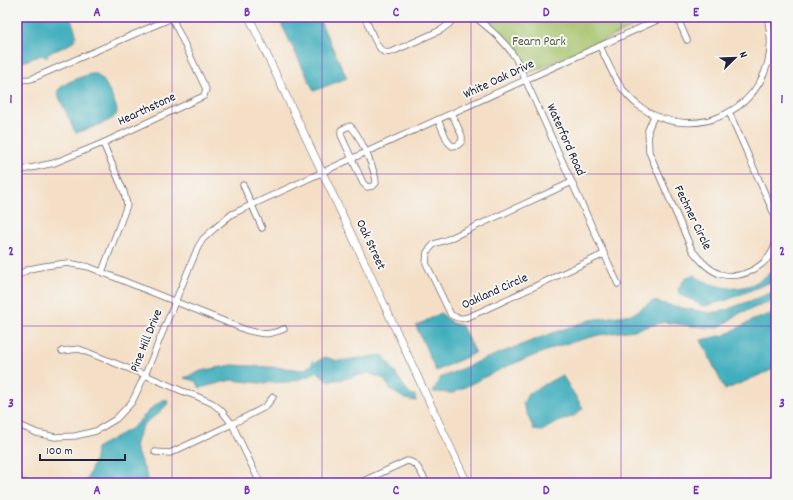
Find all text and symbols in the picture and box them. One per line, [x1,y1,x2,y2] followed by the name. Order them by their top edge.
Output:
[93,4,101,23] text: A
[244,4,250,23] text: B
[393,4,400,23] text: C
[543,4,550,23] text: D
[693,4,700,23] text: E
[512,33,566,52] park label: Fearn Park
[715,38,755,78] north arrow
[734,49,751,61] text: N
[460,55,538,105] street label: White Oak Drive
[115,88,179,132] street label: Hearthstone
[10,91,13,110] text: 1
[781,91,784,110] text: 1
[541,101,589,179] street label: Waterford Road
[668,182,716,254] street label: Fechner Circle
[350,217,390,273] street label: Oak Street
[8,243,14,262] text: 2
[779,243,785,262] text: 2
[459,269,531,315] street label: Oakland Circle
[126,306,168,375] street label: Pine Hill Drive
[8,395,14,414] text: 3
[779,395,785,414] text: 3
[40,436,125,462] scale bar
[46,443,73,460] text: 100 m
[93,482,101,500] text: A
[244,482,250,500] text: B
[393,482,400,500] text: C
[543,482,550,500] text: D
[693,482,700,500] text: E

